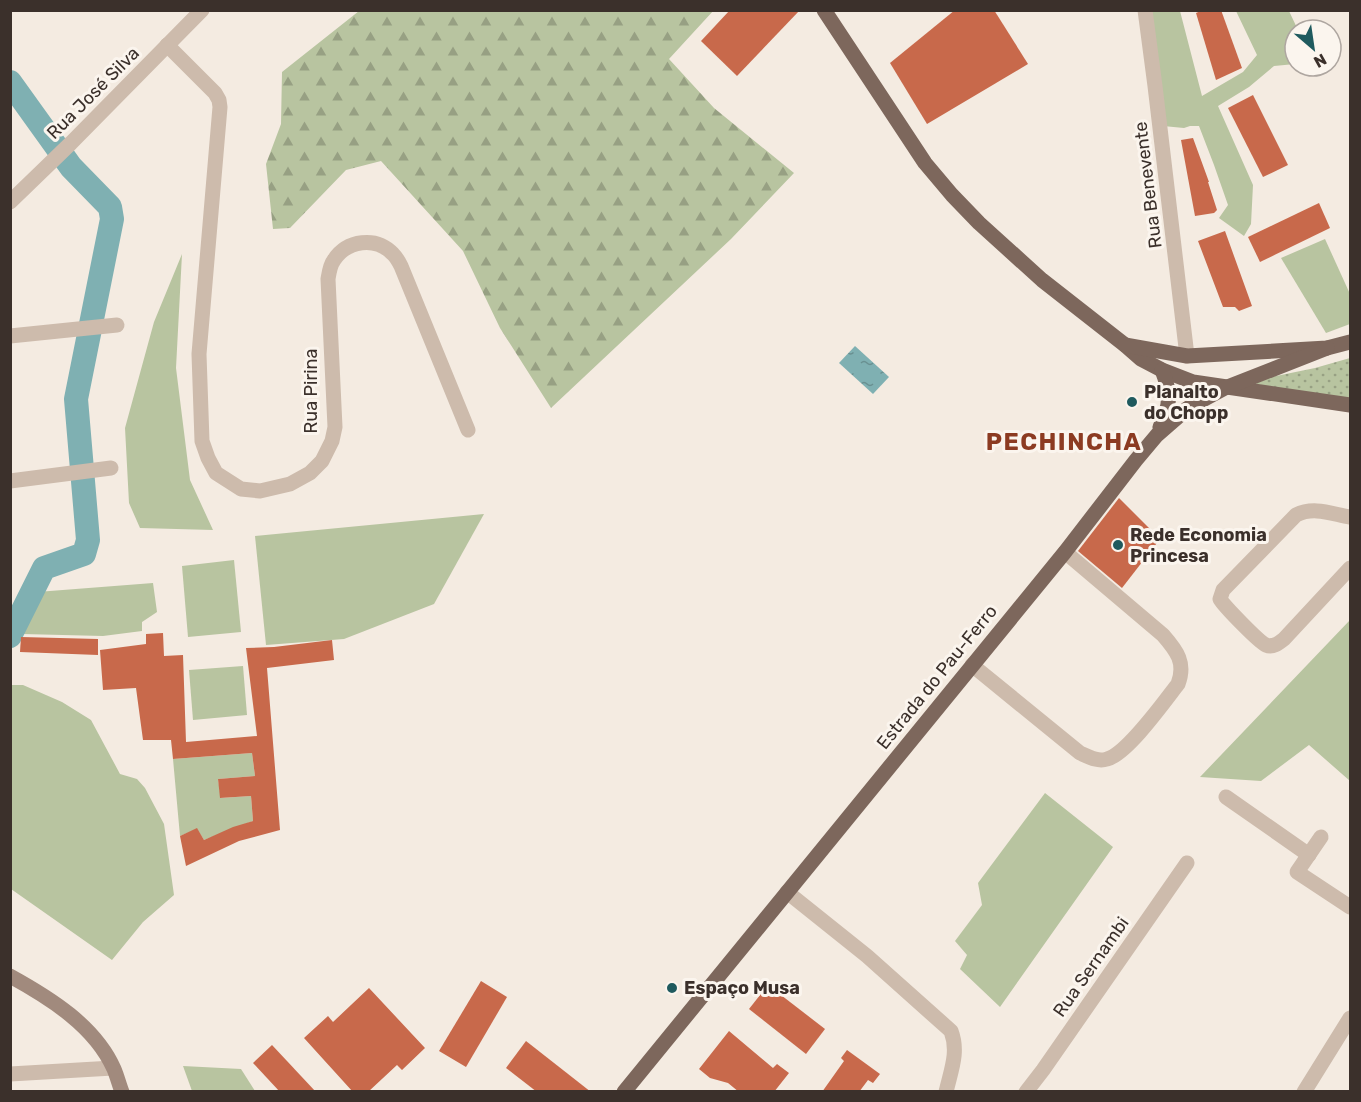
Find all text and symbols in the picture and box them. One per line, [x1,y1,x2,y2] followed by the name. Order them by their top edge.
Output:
[1283,18,1343,78] north arrow
[42,42,144,144] street label: Rua José Silva
[1310,50,1330,72] text: N
[1129,120,1167,250] street label: Rua Benevente
[300,349,322,433] street label: Rua Pirina
[1144,381,1228,424] place label: Planalto do Chopp
[1125,395,1139,409] marker: Planalto do Chopp
[986,428,1142,456] district label: PECHINCHA
[1130,524,1267,567] place label: Rede Economia Princesa
[1111,538,1125,552] marker: Rede Economia Princesa
[872,600,1002,754] street label: Estrada do Pau-Ferro
[1048,913,1134,1021] street label: Rua Sernambi
[684,977,800,999] place label: Espaço Musa
[665,981,679,995] marker: Espaço Musa

